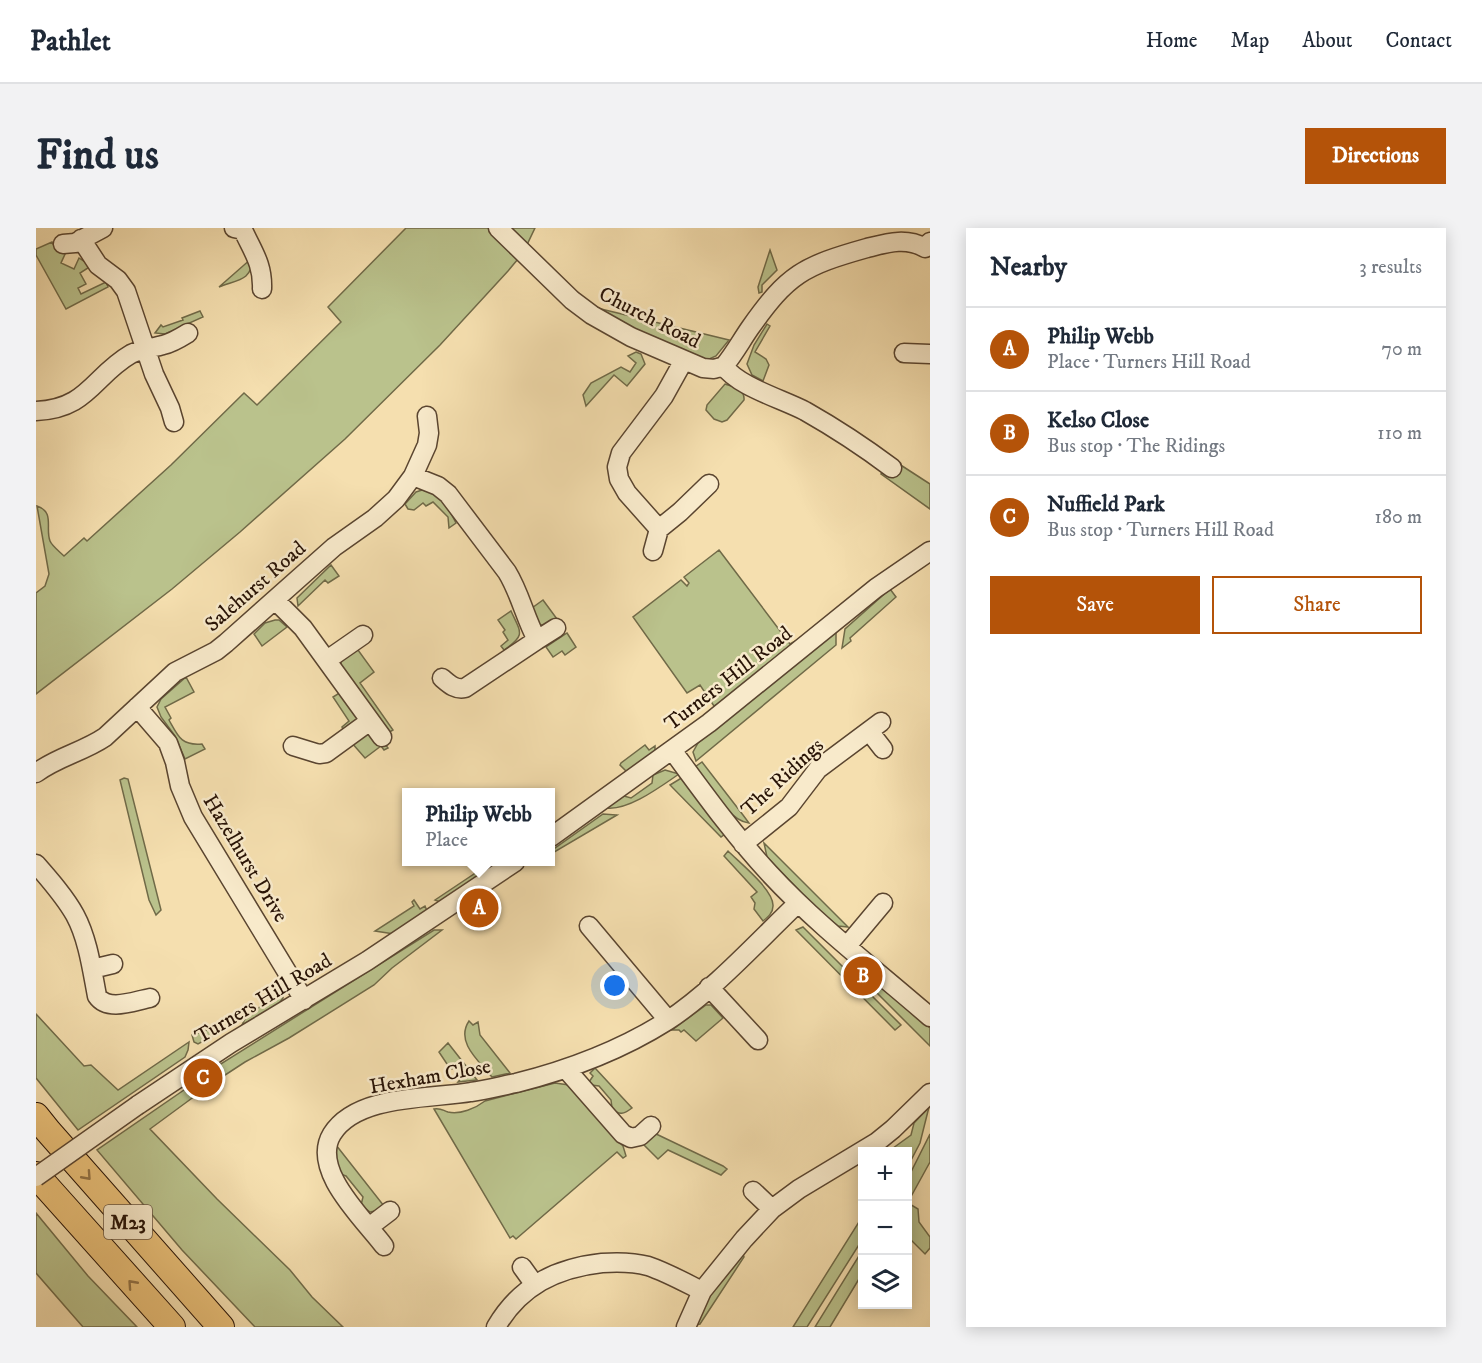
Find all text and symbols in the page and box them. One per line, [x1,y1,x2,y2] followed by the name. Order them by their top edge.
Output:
[30,24,111,59] text: Pathlet
[1146,28,1198,54] text: Home
[1231,28,1269,54] text: Map
[1302,28,1353,54] text: About
[1386,28,1452,54] text: Contact
[1305,128,1446,184] button: Directions
[36,130,159,182] text: Find us
[990,251,1067,284] text: Nearby
[1359,255,1422,280] text: 3 results
[594,281,705,355] street label: Church Road
[1047,323,1154,350] text: Philip Webb
[1003,337,1016,362] text: A
[1381,337,1422,362] text: 70 m
[1047,350,1251,375] text: Place · Turners Hill Road
[1047,407,1149,434] text: Kelso Close
[1003,421,1016,446] text: B
[1377,421,1422,446] text: 110 m
[1047,434,1225,459] text: Bus stop · The Ridings
[1047,491,1165,518] text: Nuffield Park
[1003,505,1016,530] text: C
[1375,505,1422,530] text: 180 m
[1047,518,1274,543] text: Bus stop · Turners Hill Road
[200,535,312,638] street label: Salehurst Road
[990,576,1200,634] button: Save
[1212,576,1422,634] button: Share
[660,621,798,737] street label: Turners Hill Road
[736,733,829,823] street label: The Ridings
[402,788,555,866] popup
[197,790,294,927] street label: Hazelhurst Drive
[425,801,532,828] text: Philip Webb
[425,828,468,853] text: Place
[460,886,498,930] pin: A
[190,948,337,1050] street label: Turners Hill Road
[844,954,882,999] pin: B
[600,971,629,1000] your location
[368,1053,493,1100] street label: Hexham Close
[184,1056,222,1100] pin: C
[858,1147,912,1309] map controls
[858,1147,912,1201] button: +
[80,1169,91,1180] one-way arrow
[858,1201,912,1255] button: −
[104,1205,152,1239] road number: M23
[858,1255,912,1309] button: layers
[128,1280,139,1291] one-way arrow

